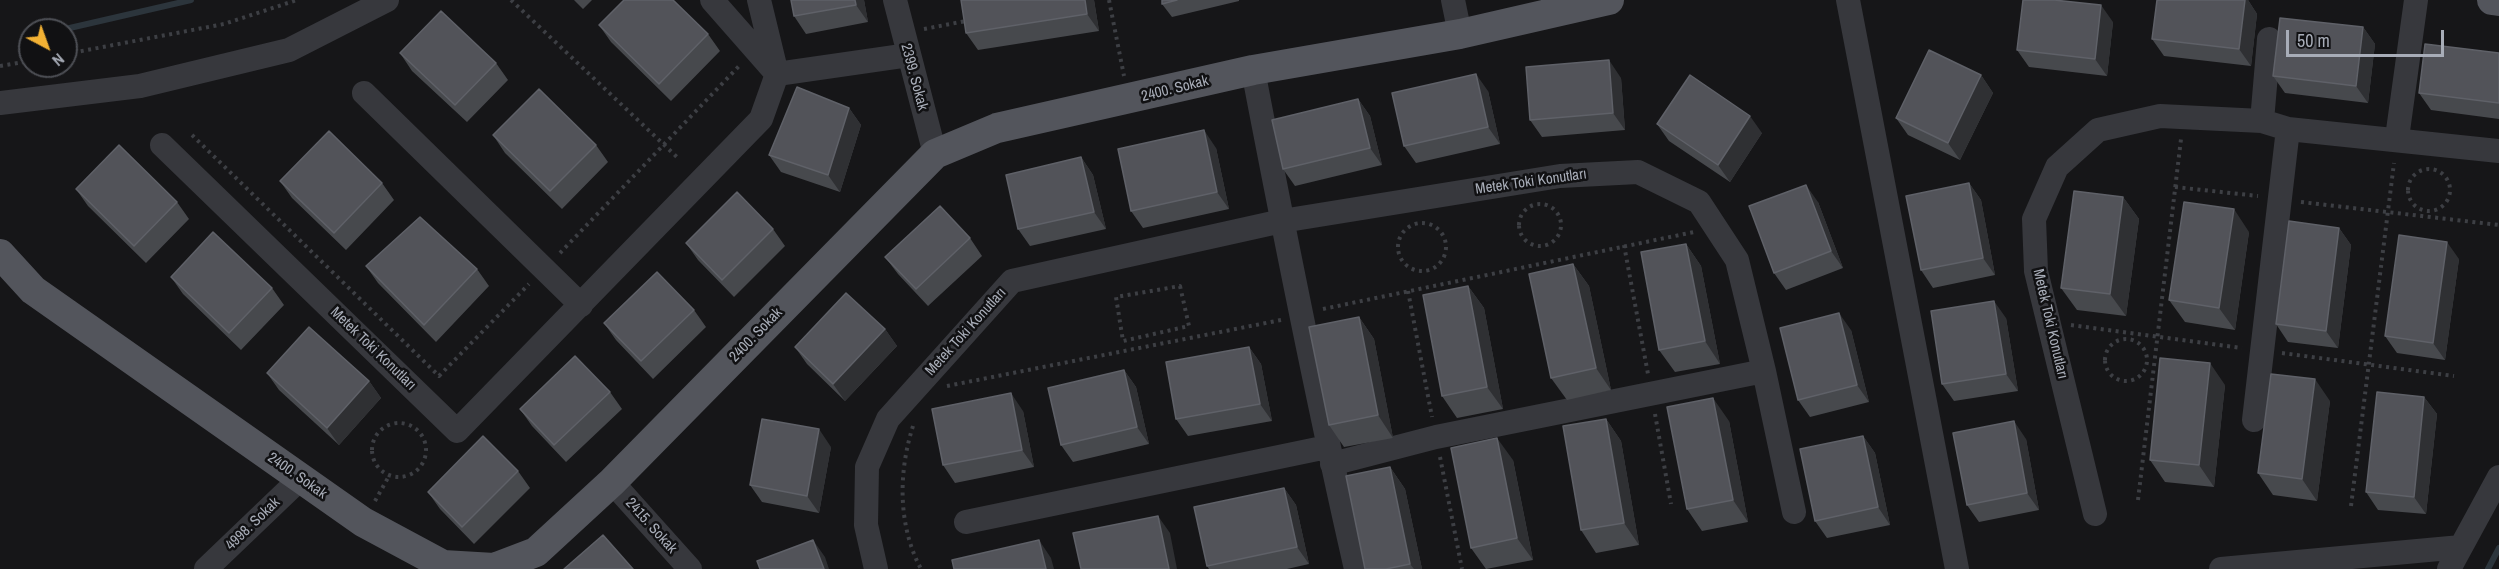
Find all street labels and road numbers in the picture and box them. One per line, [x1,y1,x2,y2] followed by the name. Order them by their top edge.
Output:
[896,42,932,112] street label: 2399. Sokak
[1140,72,1210,106] street label: 2400. Sokak
[1474,165,1588,199] street label: Metek Toki Konutları
[2029,267,2071,381] street label: Metek Toki Konutları
[922,284,1010,380] street label: Metek Toki Konutları
[326,304,420,394] street label: Metek Toki Konutları
[726,304,786,366] street label: 2400. Sokak
[264,449,330,503] street label: 2400. Sokak
[222,494,284,554] street label: 4998. Sokak
[621,495,681,557] street label: 2415. Sokak

